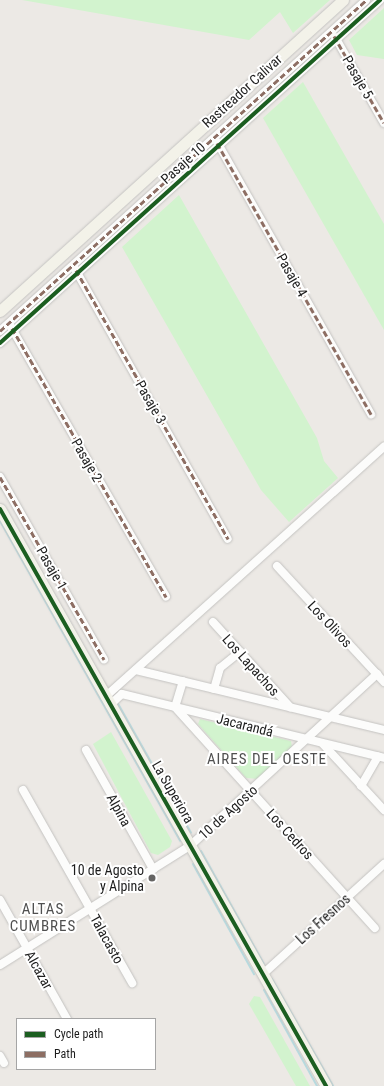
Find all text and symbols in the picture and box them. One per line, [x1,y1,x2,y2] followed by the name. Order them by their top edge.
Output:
[199,51,285,131] street label: Rastreador Calivar
[339,52,377,102] street label: Pasaje 5
[157,139,209,187] street label: Pasaje 10
[273,250,311,300] street label: Pasaje 4
[132,377,170,427] street label: Pasaje 3
[68,435,106,485] street label: Pasaje 2
[33,543,71,593] street label: Pasaje 1
[304,597,356,651] street label: Los Olivos
[219,631,283,699] street label: Los Lapachos
[215,710,275,740] street label: Jacarandá
[207,751,327,769] district label: AIRES DEL OESTE
[148,758,198,826] street label: La Superiora
[195,781,261,843] street label: 10 de Agosto
[103,791,135,829] street label: Alpina
[263,805,317,863] street label: Los Cedros
[71,862,144,894] place label: 10 de Agosto y Alpina
[147,873,157,883] marker: 10 de Agosto y Alpina
[292,890,354,948] street label: Los Fresnos
[10,900,76,935] district label: ALTAS CUMBRES
[87,911,127,967] street label: Talacasto
[22,948,56,992] street label: Alcazar
[16,1018,156,1070] legend
[54,1027,103,1041] text: Cycle path
[54,1047,76,1061] text: Path

